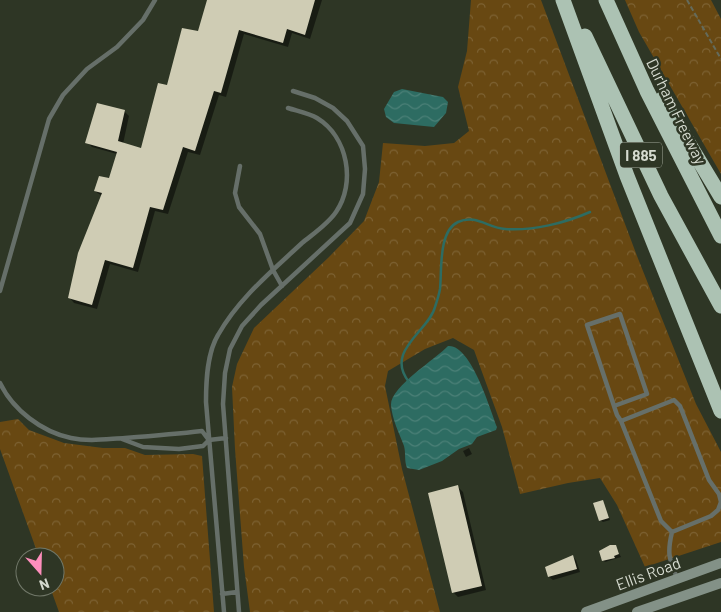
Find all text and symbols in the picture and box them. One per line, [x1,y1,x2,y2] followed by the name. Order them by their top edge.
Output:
[643,55,711,168] street label: Durham Freeway
[620,142,662,168] road number: I 885
[15,547,65,597] north arrow
[613,553,683,593] street label: Ellis Road
[37,575,52,594] text: N

